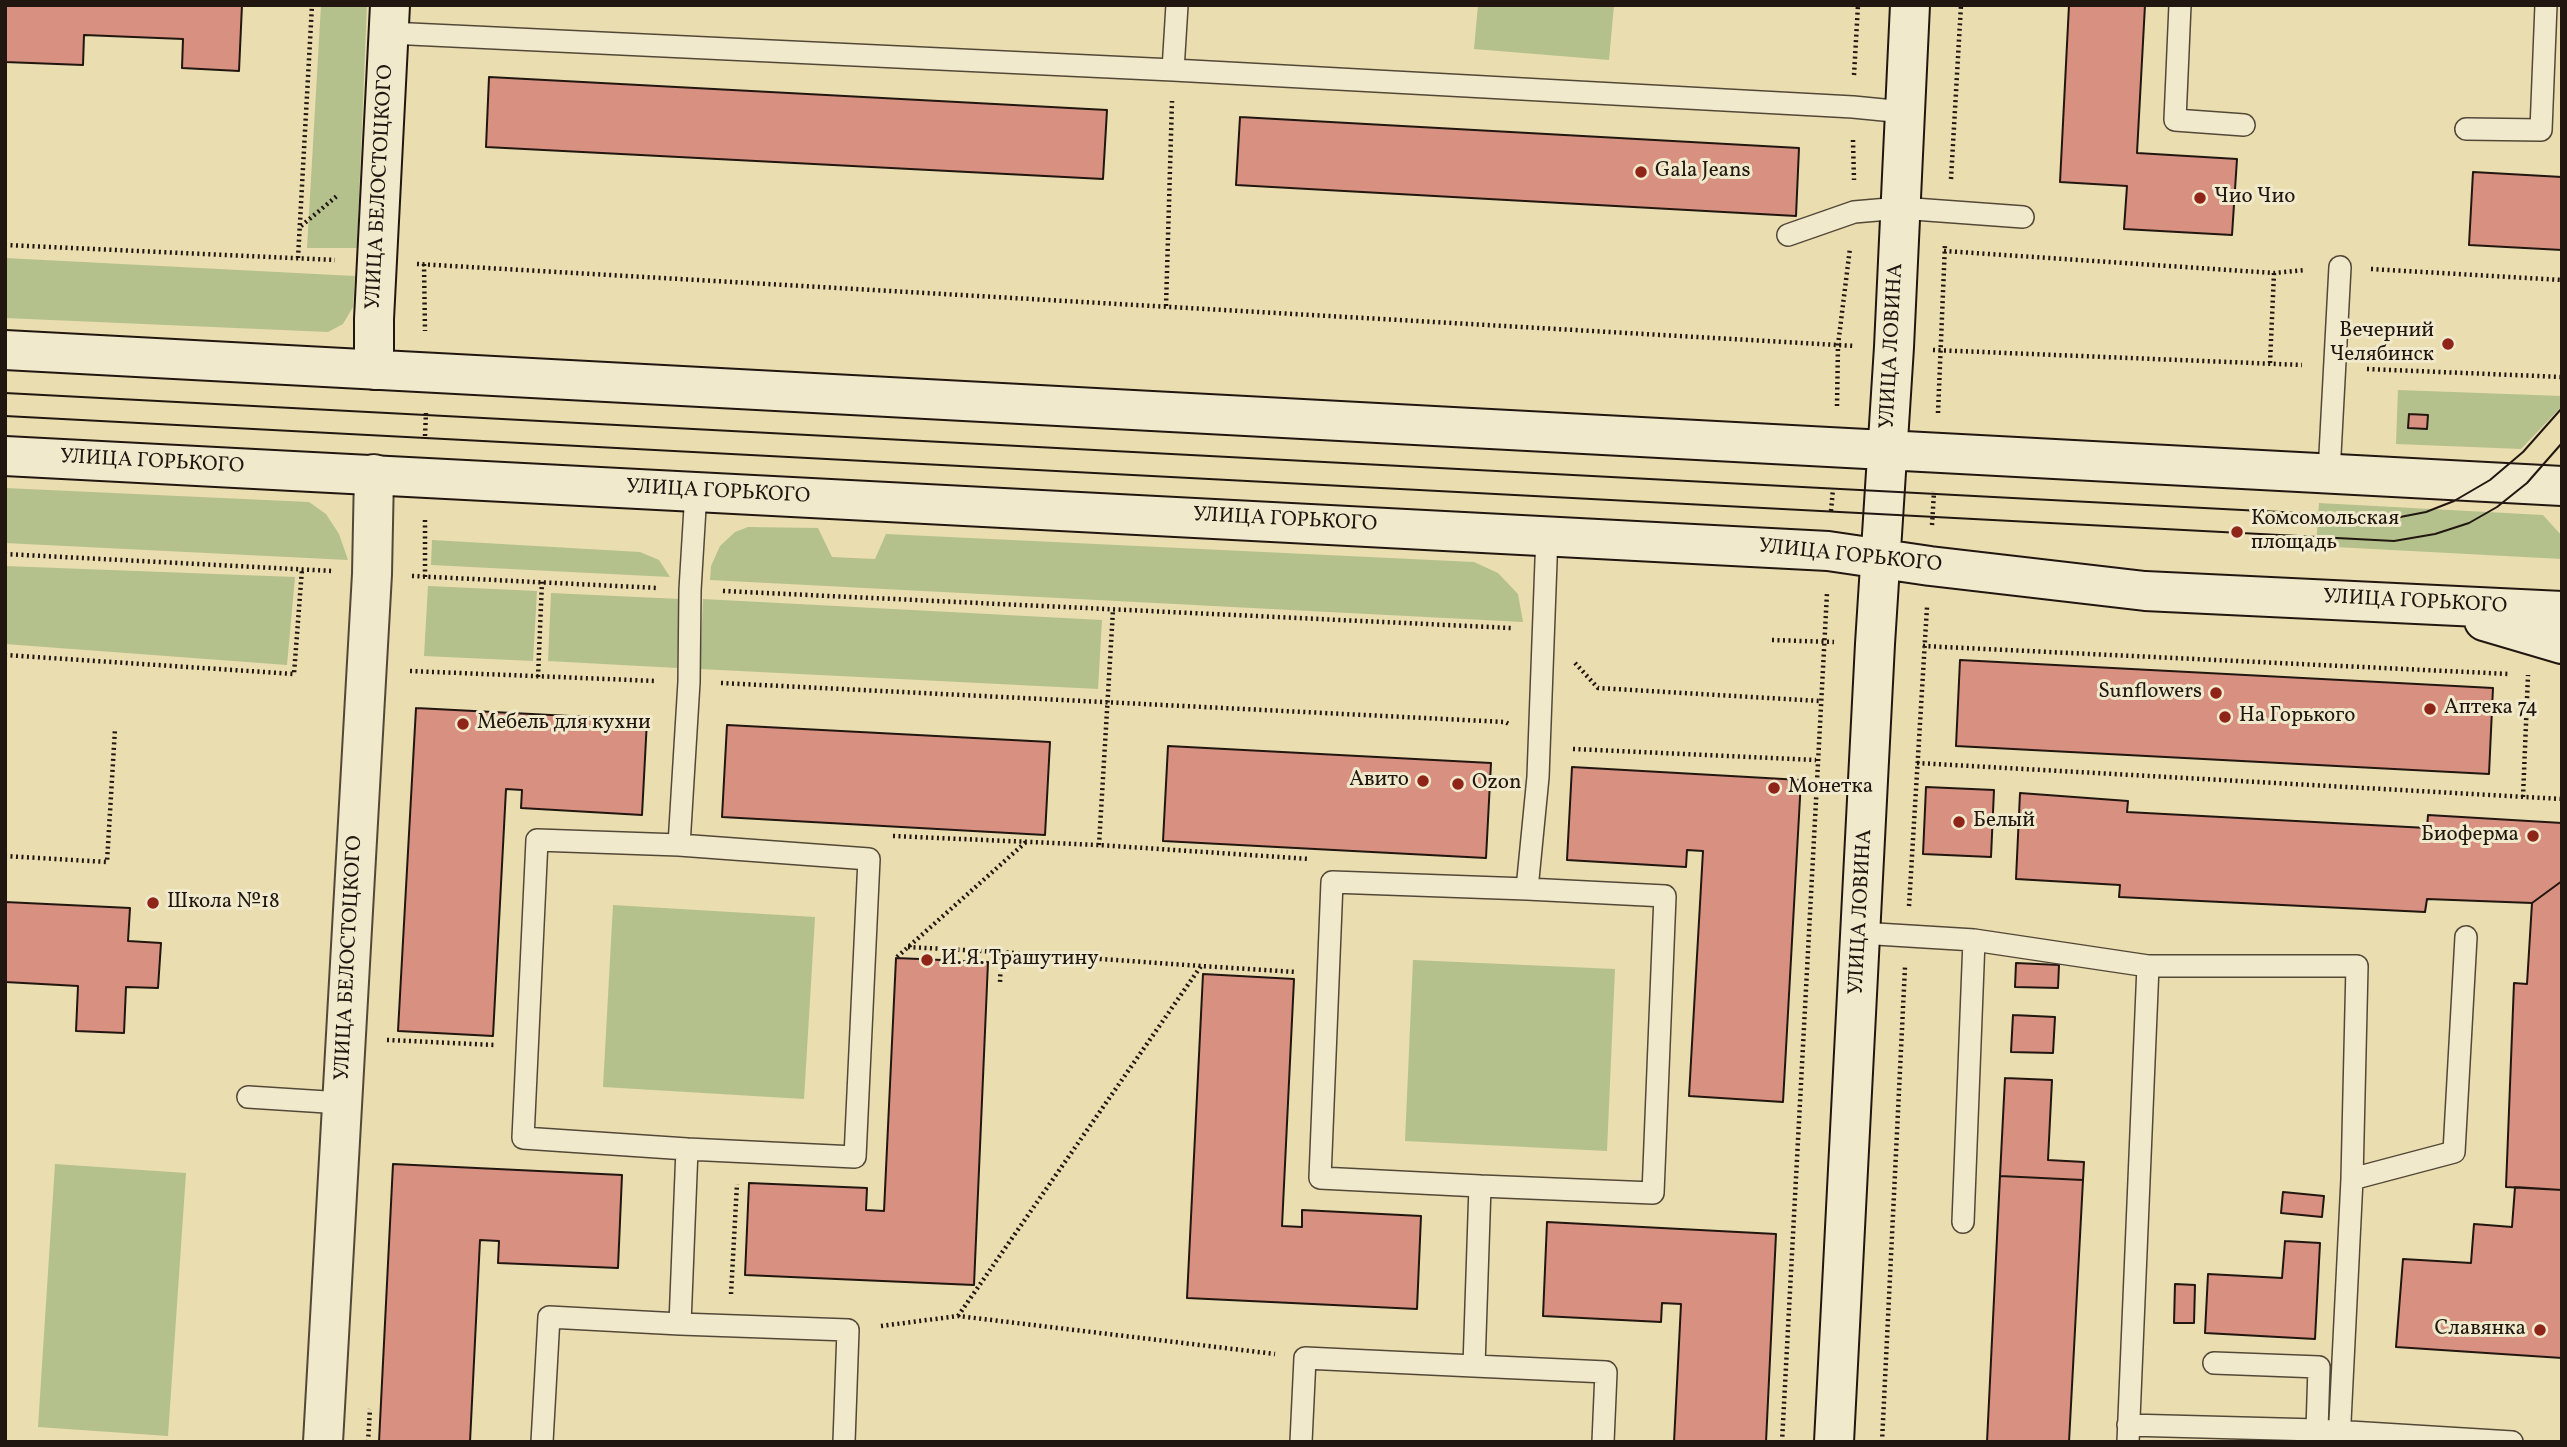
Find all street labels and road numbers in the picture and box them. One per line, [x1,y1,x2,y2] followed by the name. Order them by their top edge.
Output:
[362,64,400,310] street label: УЛИЦА БЕЛОСТОЦКОГО
[1876,263,1910,429] street label: УЛИЦА ЛОВИНА
[59,446,245,480] street label: УЛИЦА ГОРЬКОГО
[625,476,811,510] street label: УЛИЦА ГОРЬКОГО
[1192,504,1378,538] street label: УЛИЦА ГОРЬКОГО
[1757,535,1943,579] street label: УЛИЦА ГОРЬКОГО
[2322,586,2508,620] street label: УЛИЦА ГОРЬКОГО
[1845,829,1879,995] street label: УЛИЦА ЛОВИНА
[331,835,369,1081] street label: УЛИЦА БЕЛОСТОЦКОГО

